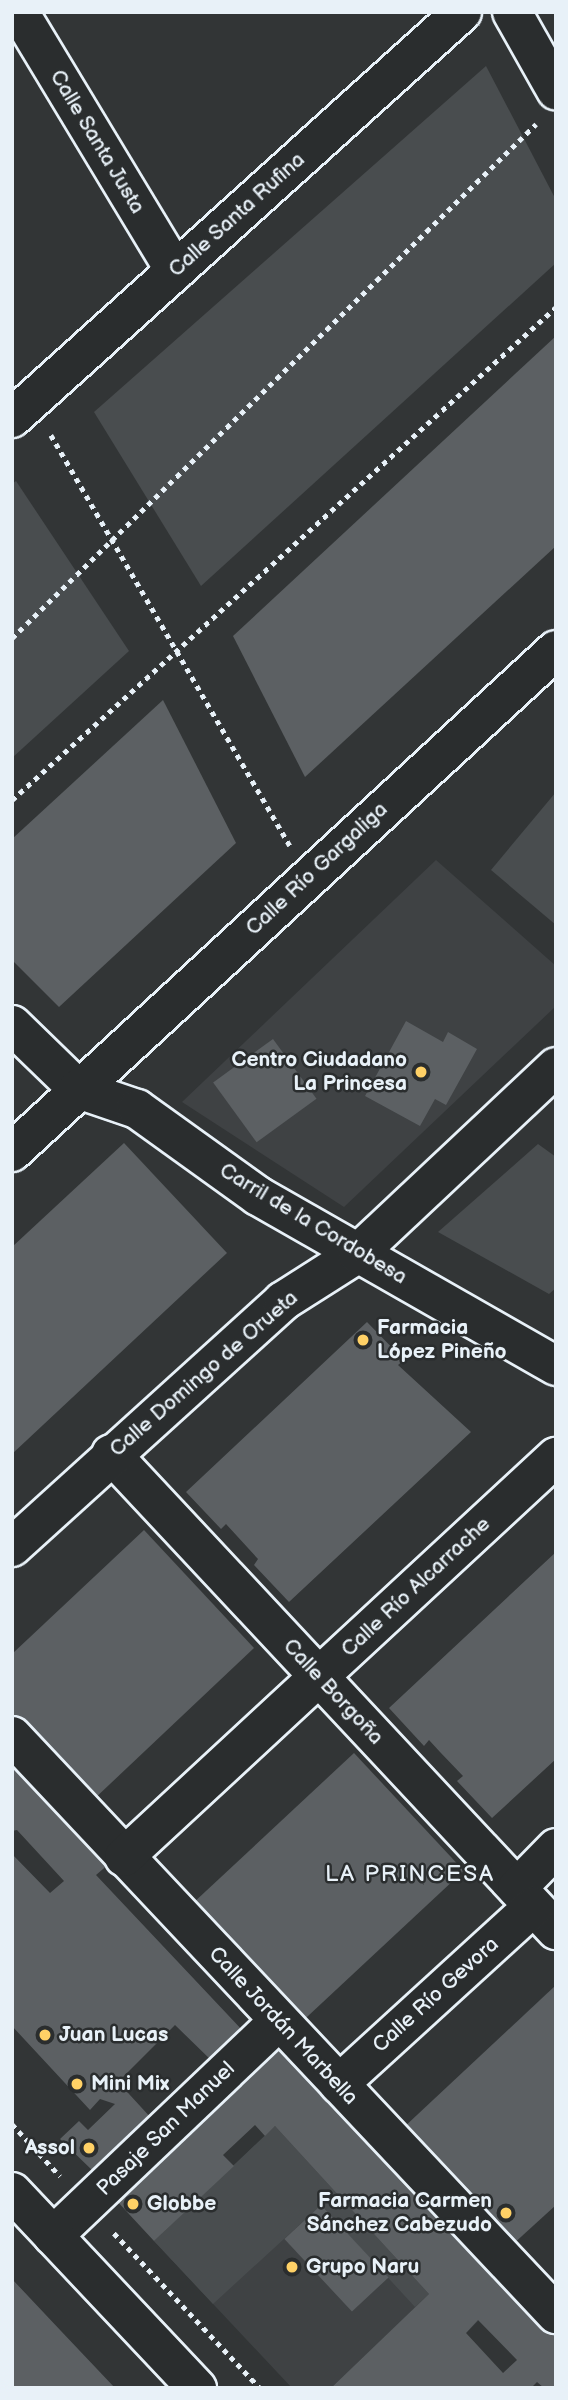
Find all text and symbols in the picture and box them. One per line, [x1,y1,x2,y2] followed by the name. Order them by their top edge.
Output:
[44,65,150,219] street label: Calle Santa Justa
[164,147,310,283] street label: Calle Santa Rufina
[241,797,393,941] street label: Calle Río Gargaliga
[232,1047,407,1097] place label: Centro Ciudadano La Princesa
[413,1064,429,1080] marker: Centro Ciudadano La Princesa
[215,1158,411,1290] street label: Carril de la Cordobesa
[105,1286,303,1462] street label: Calle Domingo de Orueta
[377,1315,507,1365] place label: Farmacia López Pineño
[355,1332,371,1348] marker: Farmacia López Pineño
[336,1512,496,1662] street label: Calle Río Alcarrache
[278,1634,388,1750] street label: Calle Borgoña
[326,1860,494,1888] district label: LA PRINCESA
[368,1932,504,2058] street label: Calle Río Gevora
[203,1941,363,2111] street label: Calle Jordán Marbella
[59,2022,168,2048] place label: Juan Lucas
[37,2027,53,2043] marker: Juan Lucas
[92,2057,240,2201] street label: Pasaje San Manuel
[91,2071,169,2097] place label: Mini Mix
[69,2076,85,2092] marker: Mini Mix
[25,2135,75,2161] place label: Assol
[81,2140,97,2156] marker: Assol
[307,2188,492,2238] place label: Farmacia Carmen Sánchez Cabezudo
[147,2191,216,2217] place label: Globbe
[125,2196,141,2212] marker: Globbe
[498,2205,514,2221] marker: Farmacia Carmen Sánchez Cabezudo
[306,2254,419,2280] place label: Grupo Naru
[284,2259,300,2275] marker: Grupo Naru

